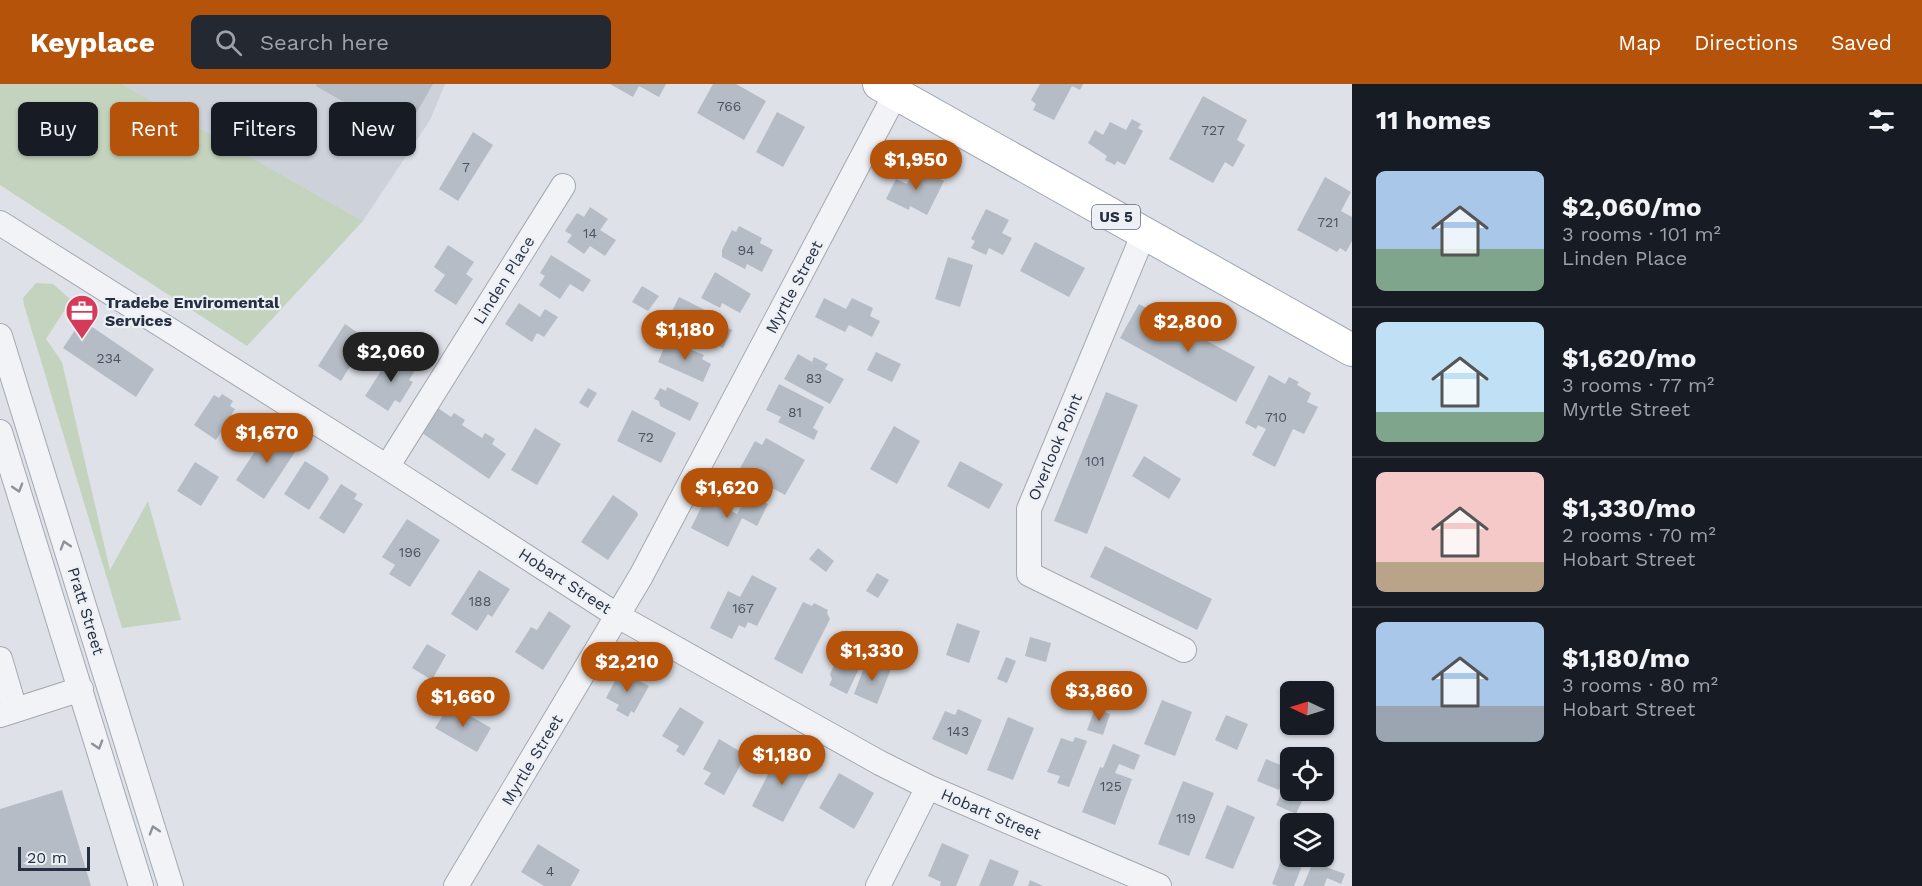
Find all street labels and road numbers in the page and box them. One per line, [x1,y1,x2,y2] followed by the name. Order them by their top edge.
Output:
[1092,205,1140,229] road number: US 5
[469,232,539,328] street label: Linden Place
[762,237,827,337] street label: Myrtle Street
[1024,390,1086,503] street label: Overlook Point
[515,544,615,618] street label: Hobart Street
[64,565,108,657] street label: Pratt Street
[497,711,567,809] street label: Myrtle Street
[938,784,1044,844] street label: Hobart Street

